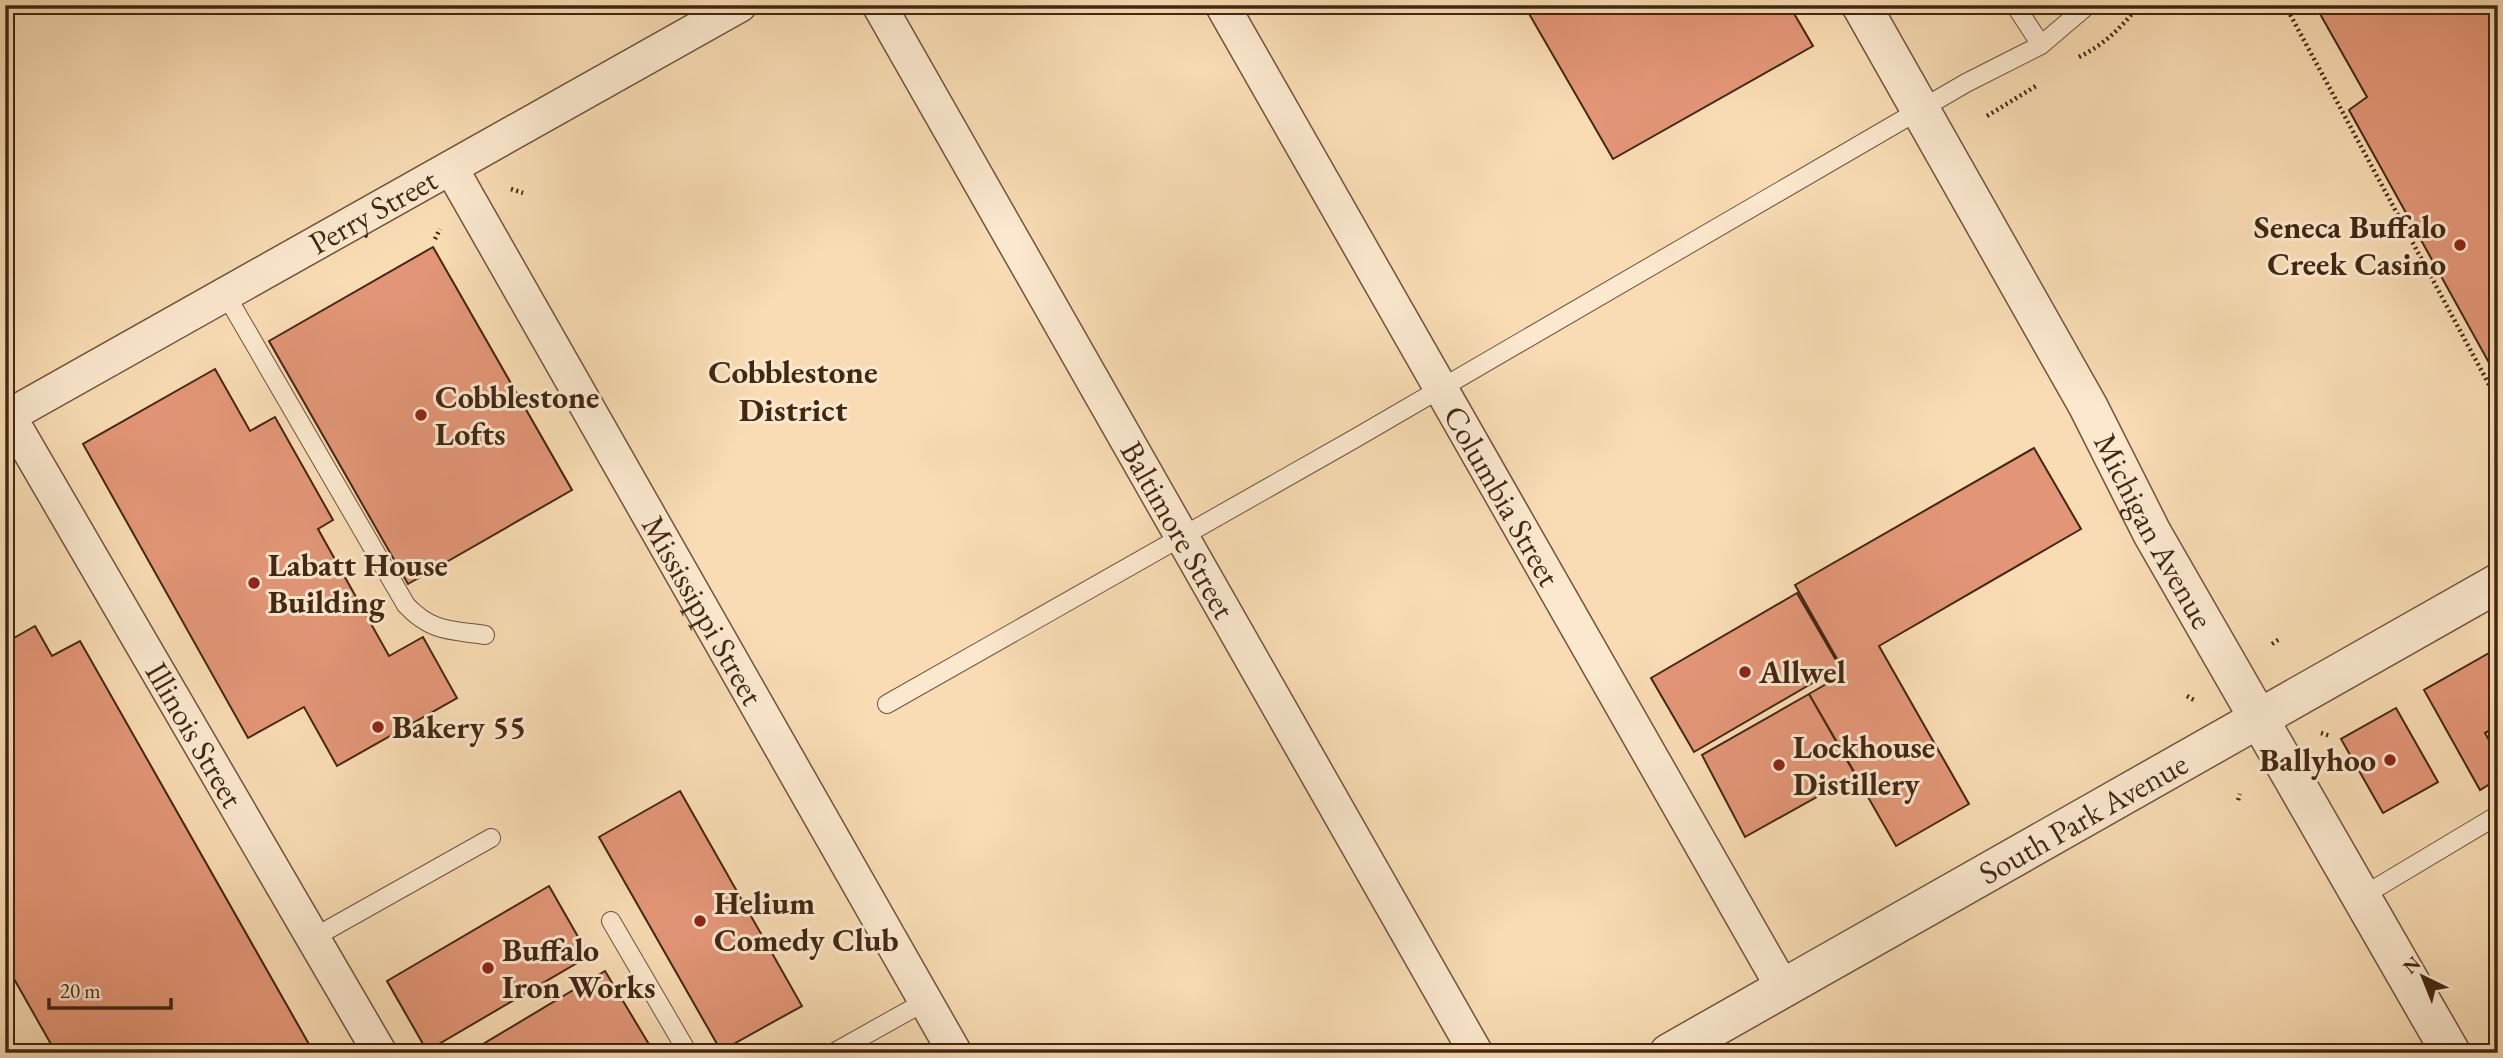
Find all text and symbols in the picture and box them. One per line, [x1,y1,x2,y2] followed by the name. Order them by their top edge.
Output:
[301,158,445,264] street label: Perry Street
[2254,206,2446,285] place label: Seneca Buffalo Creek Casino
[2452,237,2468,253] marker: Seneca Buffalo Creek Casino
[708,350,878,431] district label: Cobblestone District
[435,376,599,455] place label: Cobblestone Lofts
[1434,398,1570,594] street label: Columbia Street
[413,407,429,423] marker: Cobblestone Lofts
[2084,426,2224,636] street label: Michigan Avenue
[1111,433,1245,626] street label: Baltimore Street
[632,508,773,713] street label: Mississippi Street
[268,544,448,623] place label: Labatt House Building
[246,575,262,591] marker: Labatt House Building
[1758,651,1846,693] place label: Allwel
[136,654,254,815] street label: Illinois Street
[1737,664,1753,680] marker: Allwel
[392,706,526,748] place label: Bakery 55
[370,719,386,735] marker: Bakery 55
[1793,726,1935,805] place label: Lockhouse Distillery
[2259,739,2376,781] place label: Ballyhoo
[1971,742,2195,894] street label: South Park Avenue
[2382,752,2398,768] marker: Ballyhoo
[1771,757,1787,773] marker: Lockhouse Distillery
[714,882,899,961] place label: Helium Comedy Club
[692,913,708,929] marker: Helium Comedy Club
[502,929,656,1008] place label: Buffalo Iron Works
[2388,942,2458,1012] north arrow
[2398,950,2426,979] text: N
[480,960,496,976] marker: Buffalo Iron Works
[49,967,172,1011] scale bar
[60,977,101,1004] text: 20 m

